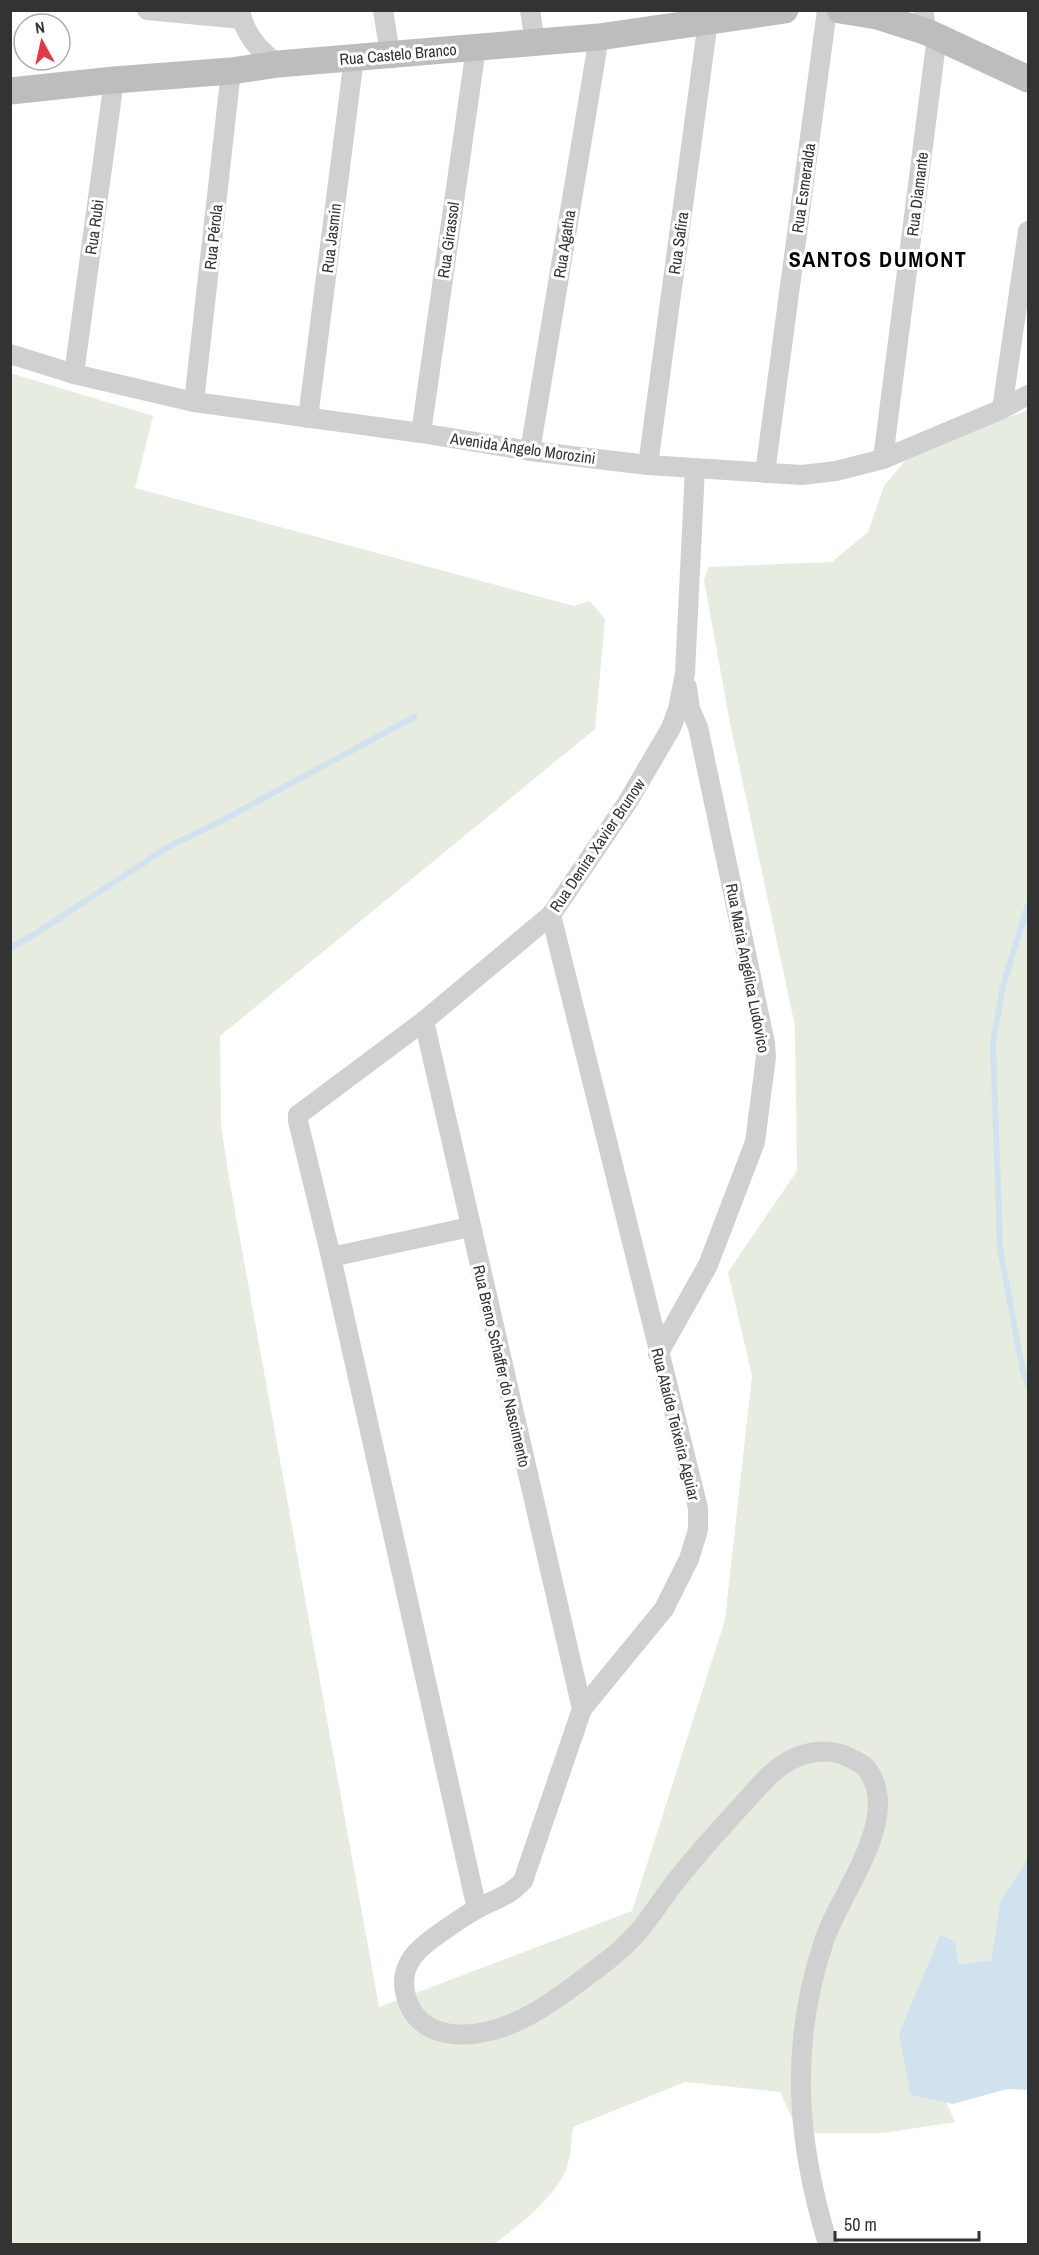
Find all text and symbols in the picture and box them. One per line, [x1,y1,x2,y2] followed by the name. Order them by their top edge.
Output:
[12,12,72,72] north arrow
[34,16,46,39] text: N
[339,38,457,70] street label: Rua Castelo Branco
[786,141,820,234] street label: Rua Esmeralda
[901,151,933,237] street label: Rua Diamante
[79,198,109,256] street label: Rua Rubi
[432,200,464,279] street label: Rua Girassol
[316,202,346,274] street label: Rua Jasmin
[199,203,227,271] street label: Rua Pérola
[548,208,580,280] street label: Rua Agatha
[663,210,693,276] street label: Rua Safira
[789,244,967,274] district label: SANTOS DUMONT
[448,427,597,469] street label: Avenida Ângelo Morozini
[544,773,650,916] street label: Rua Denira Xavier Brunow
[721,881,775,1055] street label: Rua Maria Angélica Ludovico
[468,1263,536,1469] street label: Rua Breno Schaffer do Nascimento
[646,1345,706,1503] street label: Rua Ataíde Teixeira Aguiar
[835,2204,979,2242] scale bar
[844,2212,877,2237] text: 50 m

